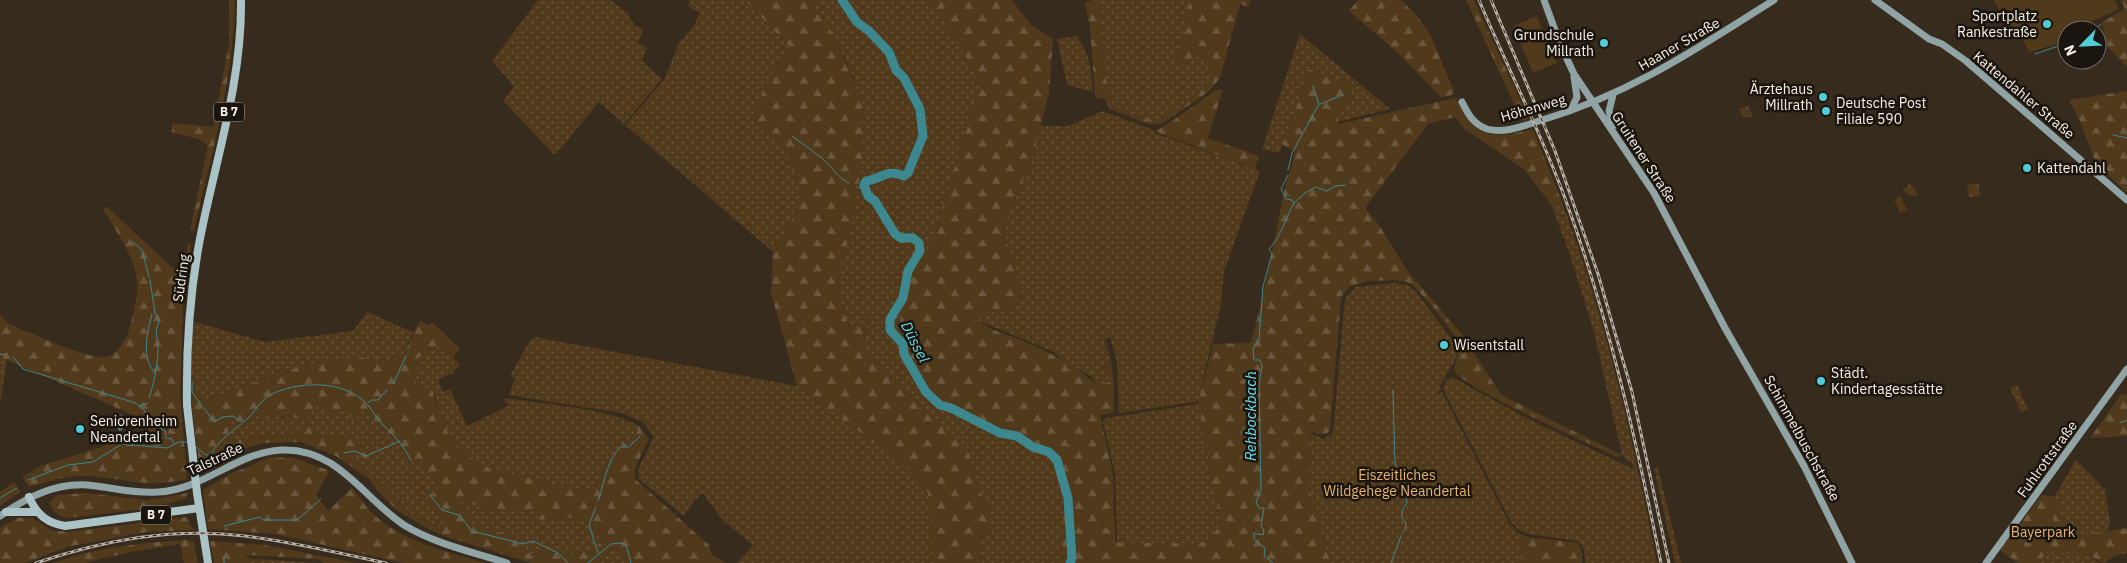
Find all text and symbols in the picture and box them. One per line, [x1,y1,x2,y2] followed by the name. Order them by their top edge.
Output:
[1957,7,2037,41] place label: Sportplatz Rankestraße
[1635,13,1723,75] street label: Haaner Straße
[2041,18,2053,30] marker: Sportplatz Rankestraße
[2057,20,2107,70] north arrow
[1514,26,1594,60] place label: Grundschule Millrath
[1598,37,1610,49] marker: Grundschule Millrath
[2060,42,2080,59] text: N
[1970,47,2079,143] street label: Kattendahler Straße
[1750,80,1813,114] place label: Ärztehaus Millrath
[1498,90,1568,126] street label: Höhenweg
[1817,91,1829,103] marker: Ärztehaus Millrath
[1836,94,1927,128] place label: Deutsche Post Filiale 590
[214,102,244,121] road number: B 7
[1820,105,1832,117] marker: Deutsche Post Filiale 590
[1608,108,1680,206] street label: Gruitener Straße
[2037,159,2106,177] place label: Kattendahl
[2021,162,2033,174] marker: Kattendahl
[169,252,193,303] street label: Südring
[897,318,934,366] water label: Düssel
[1454,336,1524,354] place label: Wisentstall
[1438,339,1450,351] marker: Wisentstall
[1831,364,1943,398] place label: Städt. Kindertagesstätte
[1241,371,1260,461] water label: Rehbockbach
[1760,372,1844,504] street label: Schimmelbuschstraße
[1815,375,1827,387] marker: Städt. Kindertagesstätte
[90,412,177,446] place label: Seniorenheim Neandertal
[2013,417,2081,501] street label: Fuhlrottstraße
[74,423,86,435] marker: Seniorenheim Neandertal
[184,438,246,480] street label: Talstraße
[1323,466,1471,500] park label: Eiszeitliches Wildgehege Neandertal
[141,506,171,524] road number: B 7
[2011,523,2076,541] park label: Bayerpark

